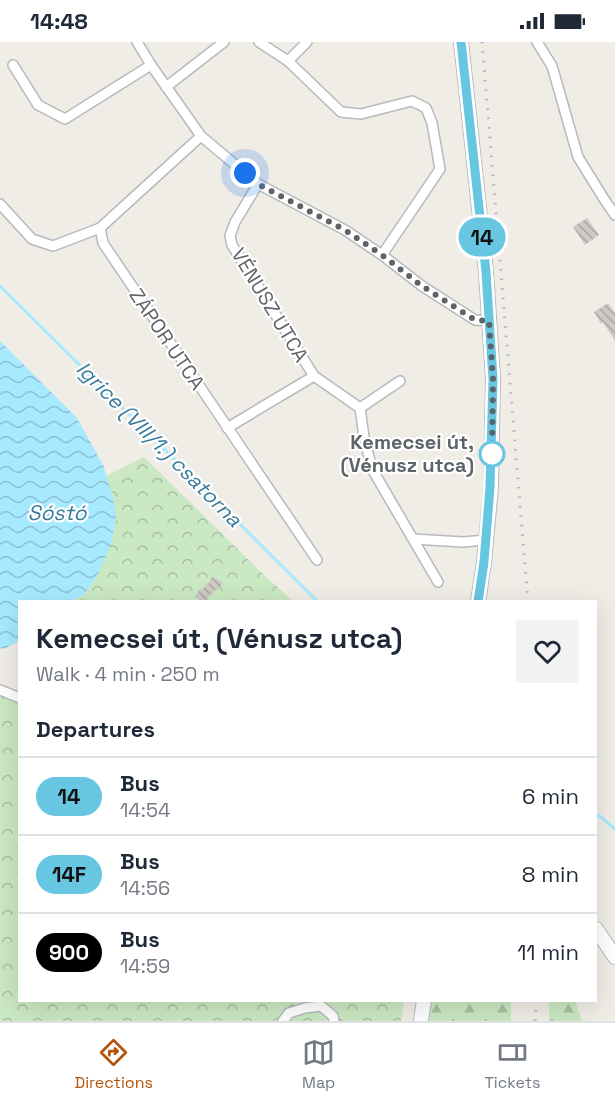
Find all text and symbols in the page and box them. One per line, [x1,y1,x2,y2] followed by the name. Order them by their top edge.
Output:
[30,7,88,35] text: 14:48
[230,158,260,188] your location
[455,218,509,256] line badge: 14
[471,224,493,251] text: 14
[226,243,315,367] street label: VÉNUSZ UTCA
[123,283,211,395] street label: ZÁPOR UTCA
[71,355,249,533] water label: Igrice (VIII/1.) csatorna
[341,429,474,478] place label: Kemecsei út, (Vénusz utca)
[479,441,505,467] marker: Kemecsei út, (Vénusz utca)
[28,499,87,526] water label: Sóstó
[36,620,403,656] text: Kemecsei út, (Vénusz utca)
[516,620,579,683] button: heart
[36,661,220,687] text: Walk · 4 min · 250 m
[36,715,155,743] text: Departures
[120,769,160,797] text: Bus
[522,782,579,810] text: 6 min
[58,783,80,810] text: 14
[120,797,170,823] text: 14:54
[120,847,160,875] text: Bus
[522,860,579,888] text: 8 min
[52,861,86,888] text: 14F
[120,875,170,901] text: 14:56
[120,925,160,953] text: Bus
[517,938,579,966] text: 11 min
[49,939,89,966] text: 900
[120,953,170,979] text: 14:59
[75,1036,153,1093] tab: Directions
[302,1036,335,1093] tab: Map
[485,1036,540,1093] tab: Tickets

